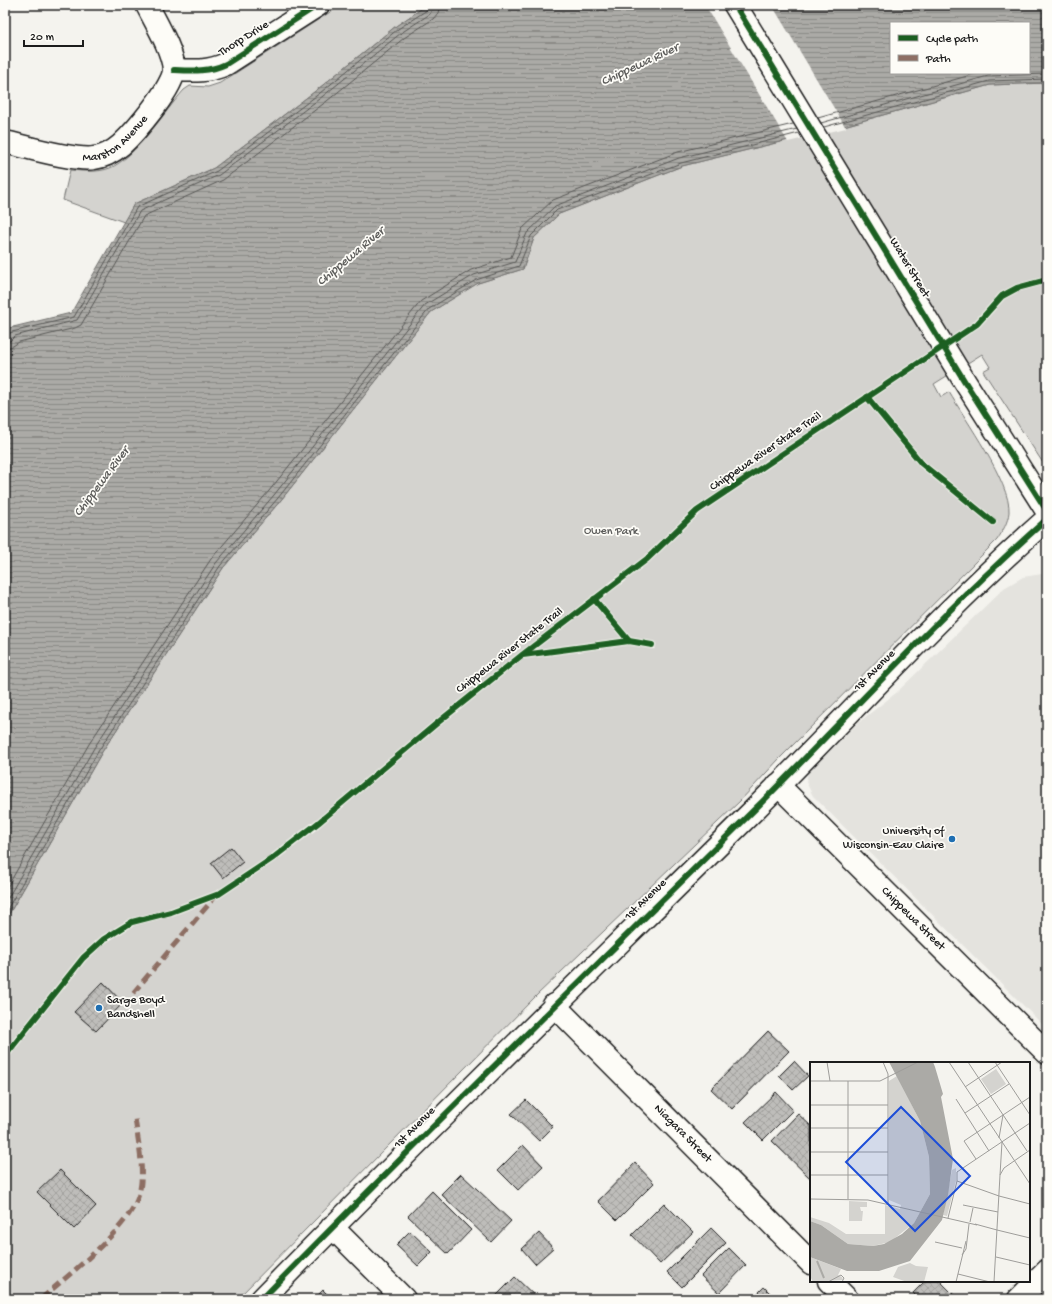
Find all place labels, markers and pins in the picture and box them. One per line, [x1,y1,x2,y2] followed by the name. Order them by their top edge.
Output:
[843,825,945,853] place label: University of Wisconsin-Eau Claire
[947,834,957,844] marker: University of Wisconsin-Eau Claire
[106,994,166,1022] place label: Sarge Boyd Bandshell
[94,1003,104,1013] marker: Sarge Boyd Bandshell

